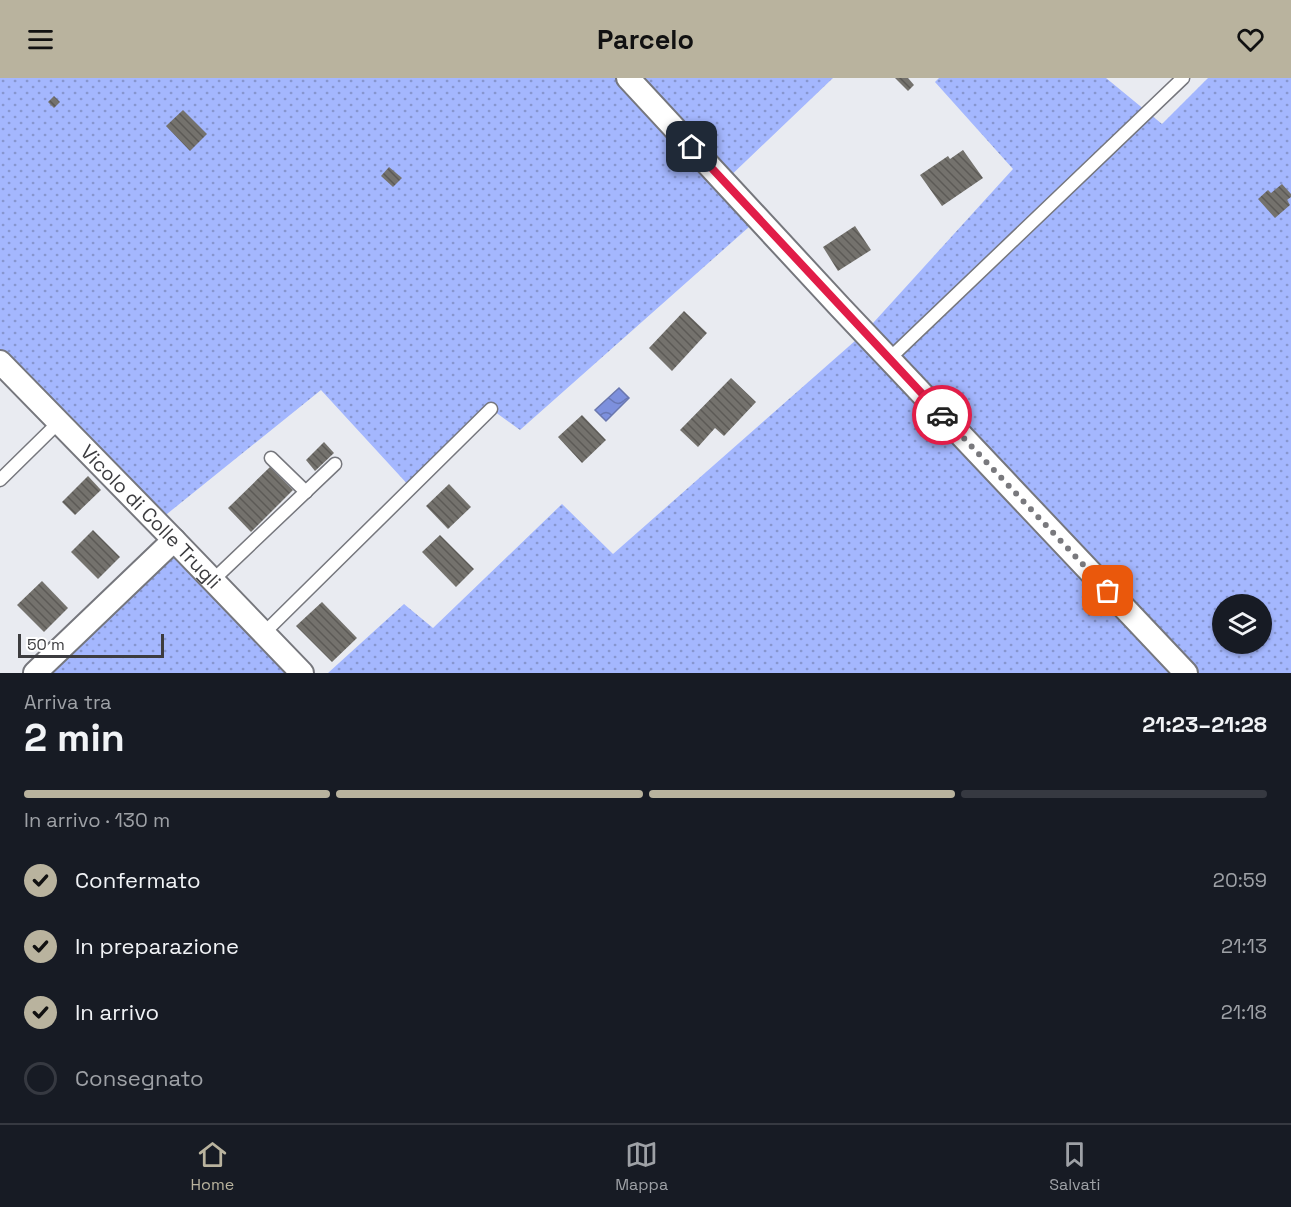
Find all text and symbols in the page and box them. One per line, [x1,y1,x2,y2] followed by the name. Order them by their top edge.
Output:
[597,22,694,57] text: Parcelo
[24,23,57,56] icon: menu
[1234,23,1267,56] icon: heart
[666,121,717,172] pin
[675,130,708,163] icon: home
[912,385,972,445] courier
[926,399,959,432] icon: car
[75,439,227,594] street label: Vicolo di Colle Trugli
[1082,565,1133,616] pin
[1091,574,1124,607] icon: bag
[1212,594,1272,654] map controls
[1212,594,1272,654] button: layers
[18,631,164,658] scale bar
[27,634,65,655] text: 50 m
[24,689,112,715] text: Arriva tra
[1142,710,1267,738] text: 21:23–21:28
[24,713,125,762] text: 2 min
[24,807,170,833] text: In arrivo · 130 m
[24,864,57,897] icon: check
[75,866,201,894] text: Confermato
[1213,867,1267,893] text: 20:59
[24,930,57,963] icon: check
[75,932,239,960] text: In preparazione
[1221,933,1267,959] text: 21:13
[24,996,57,1029] icon: check
[75,998,159,1026] text: In arrivo
[1221,999,1267,1025] text: 21:18
[75,1064,204,1092] text: Consegnato
[191,1138,234,1195] tab: Home
[615,1138,668,1195] tab: Mappa
[1049,1138,1100,1195] tab: Salvati

